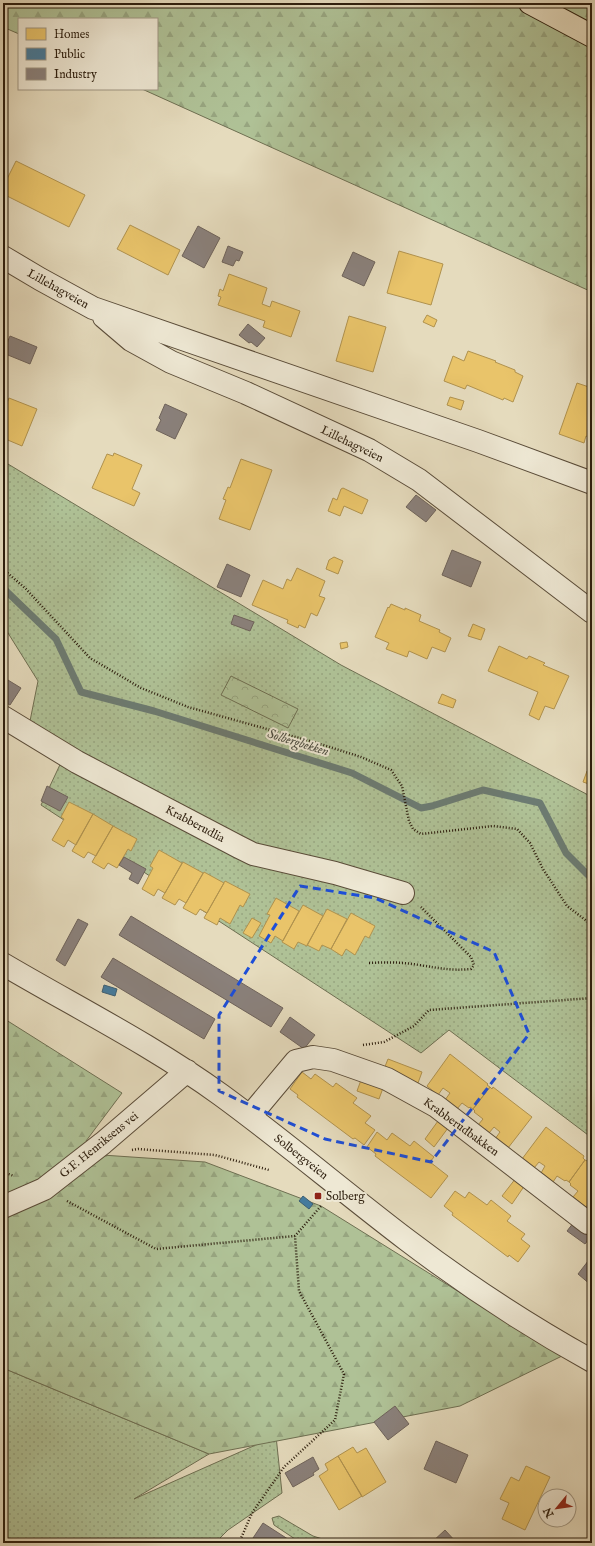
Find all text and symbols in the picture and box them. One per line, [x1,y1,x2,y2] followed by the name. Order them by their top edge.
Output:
[18,18,158,90] legend
[54,27,90,42] text: Homes
[54,47,85,62] text: Public
[54,67,97,82] text: Industry
[25,266,92,312] street label: Lillehagveien
[318,422,386,466] street label: Lillehagveien
[265,726,331,761] water label: Solbergbekken
[163,802,228,846] street label: Krabberudlia
[420,1095,502,1160] street label: Krabberudbakken
[56,1109,142,1181] street label: G.F. Henriksens vei
[271,1131,332,1183] street label: Solbergveien
[326,1189,365,1204] place label: Solberg
[313,1191,323,1201] marker: Solberg
[537,1488,577,1528] north arrow
[540,1504,558,1521] text: N

